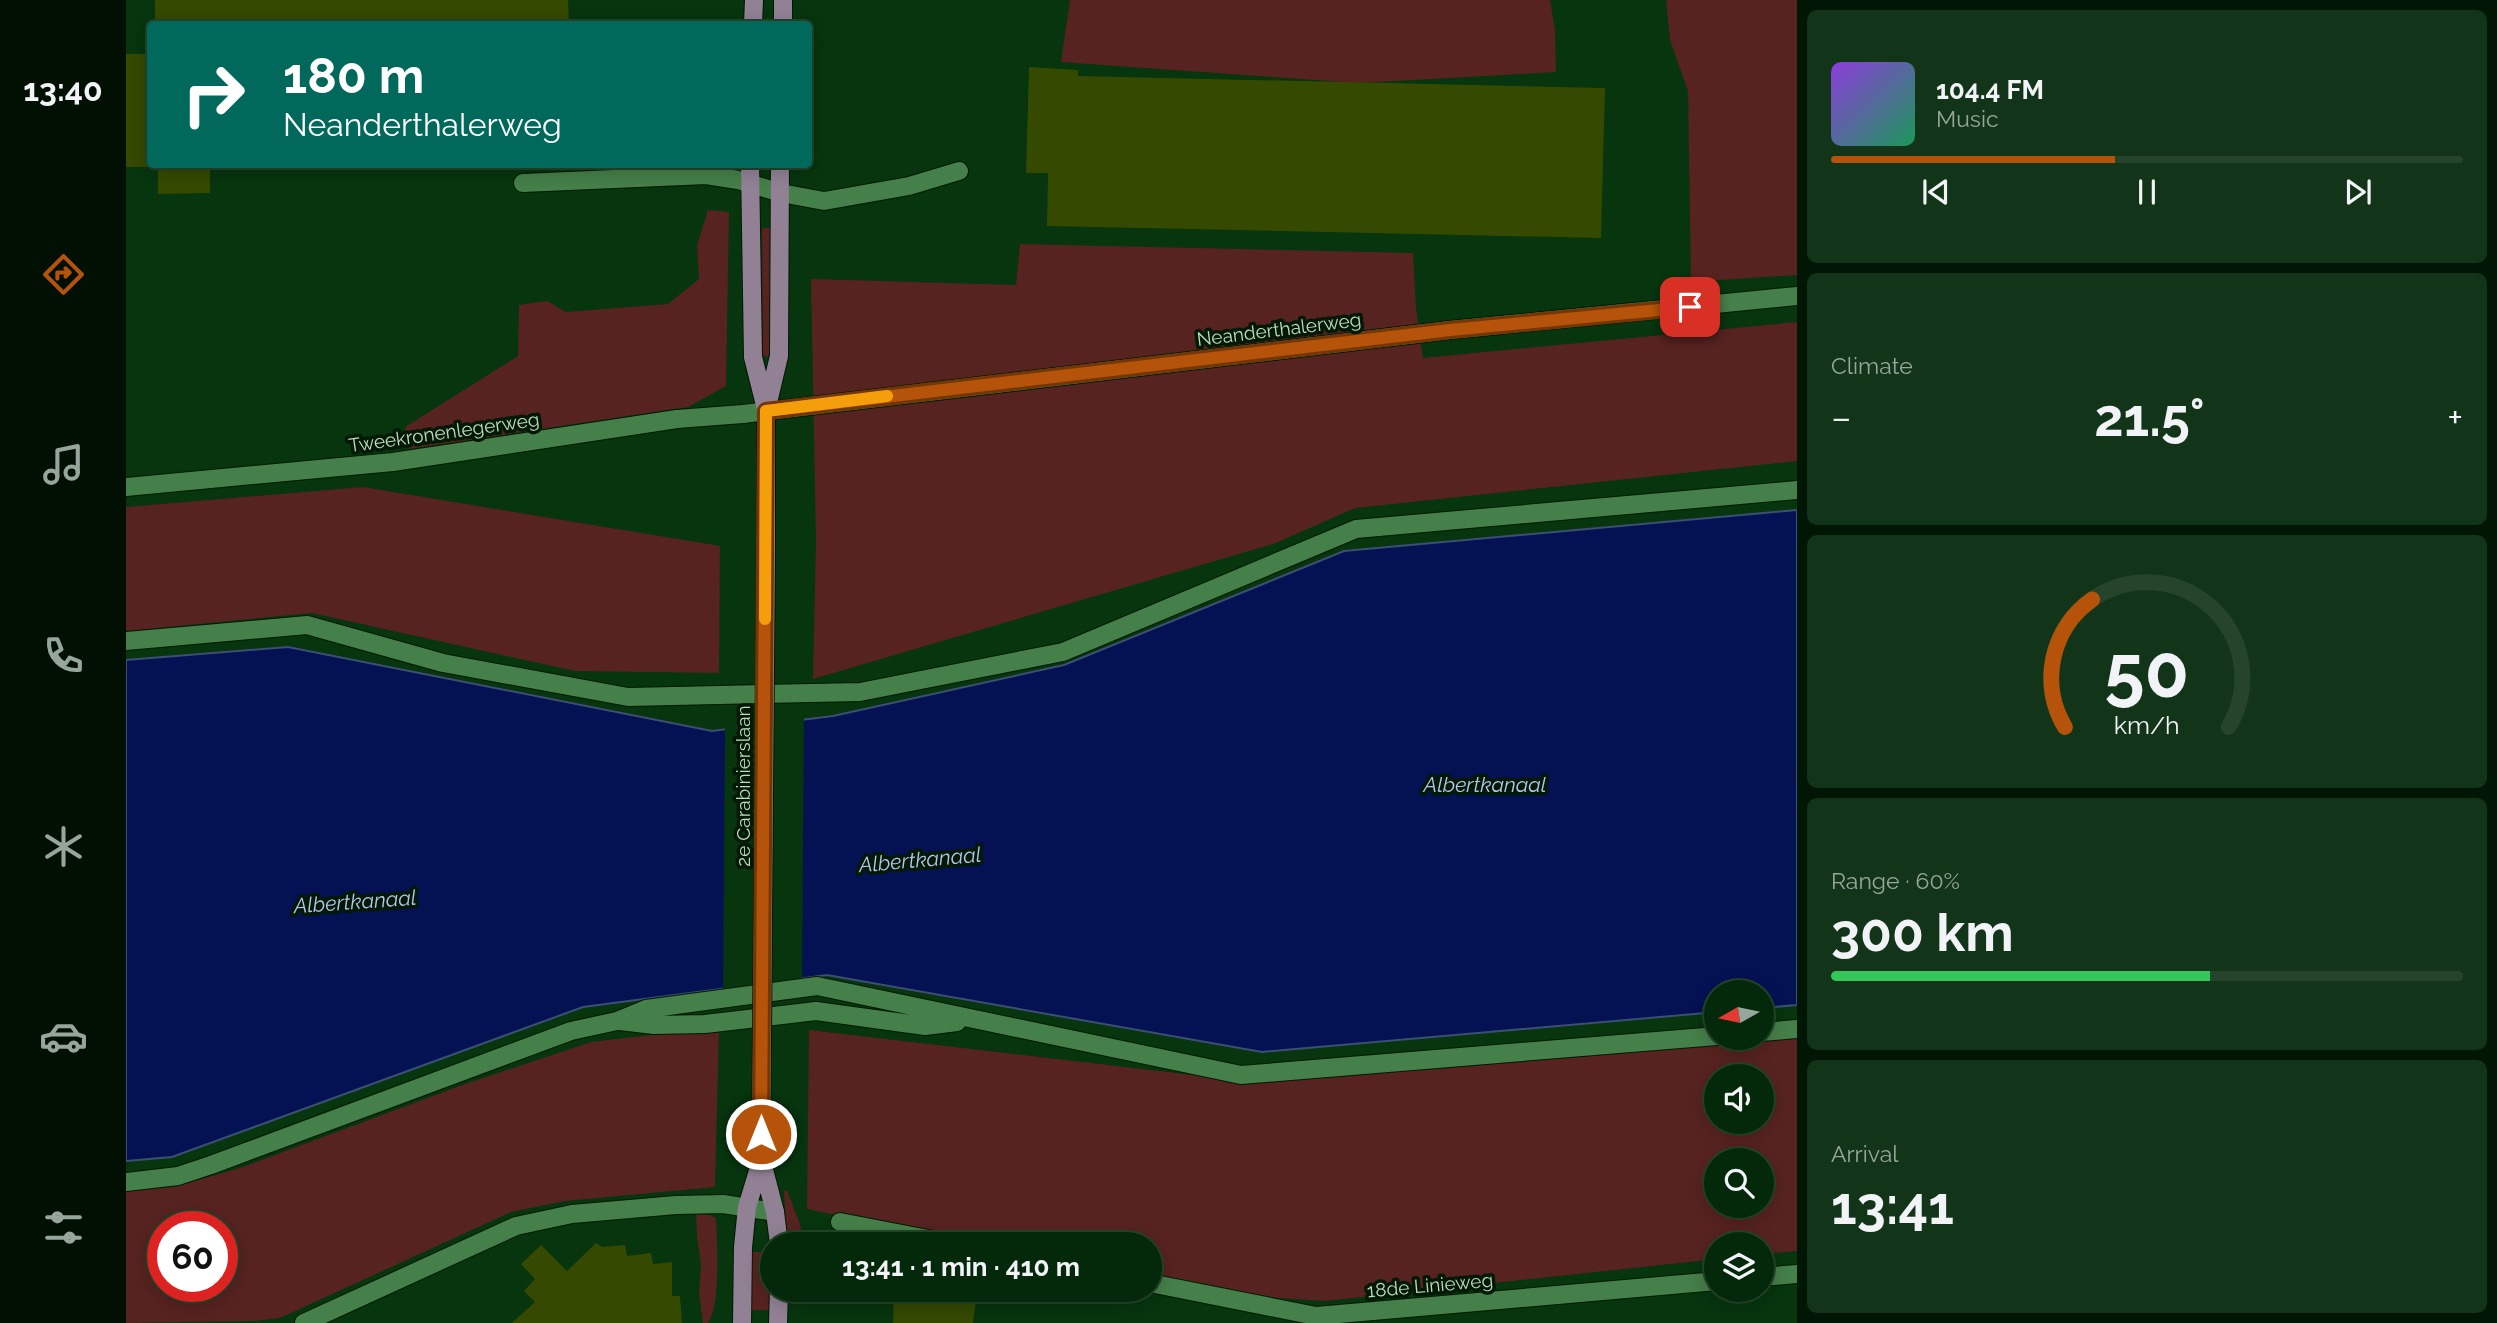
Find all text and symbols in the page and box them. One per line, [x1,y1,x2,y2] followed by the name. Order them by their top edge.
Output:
[283,47,424,104] text: 180 m
[168,49,259,140] icon: right
[23,71,103,108] text: 13:40
[1936,75,2044,105] text: 104.4 FM
[1936,105,1999,132] text: Music
[283,106,562,143] text: Neanderthalerweg
[1917,173,1955,211] icon: previous
[2128,173,2166,211] icon: pause
[2339,173,2377,211] icon: next
[39,250,88,299] icon: directions
[1660,277,1720,337] pin
[1671,288,1709,326] icon: arrive
[1196,308,1362,350] street label: Neanderthalerweg
[1831,352,1913,379] text: Climate
[2094,387,2205,448] text: 21.5°
[1831,395,1851,440] text: −
[2447,395,2463,440] text: +
[347,408,541,456] street label: Tweekronenlegerweg
[39,440,88,489] icon: music
[2104,630,2190,715] text: 50
[39,631,88,680] icon: phone
[732,705,754,867] street label: 2e Carabinierslaan
[2114,710,2180,740] text: km/h
[1423,772,1546,797] water label: Albertkanaal
[39,822,88,871] icon: climate
[857,842,982,877] water label: Albertkanaal
[1831,867,1960,894] text: Range · 60%
[292,885,417,918] water label: Albertkanaal
[1831,902,2014,963] text: 300 km
[1704,980,1774,1050] north arrow
[1704,980,1774,1302] map controls
[39,1012,88,1061] icon: car
[1704,1064,1774,1134] button: sound
[724,1097,798,1171] position arrow
[1831,1140,1898,1167] text: Arrival
[1704,1148,1774,1218] button: search
[1831,1175,1954,1236] text: 13:41
[39,1203,88,1252] icon: filters
[147,1211,238,1302] speed limit sign: 60
[1704,1232,1774,1302] button: layers
[842,1252,1080,1282] text: 13:41 · 1 min · 410 m
[1366,1269,1494,1301] street label: 18de Linieweg

